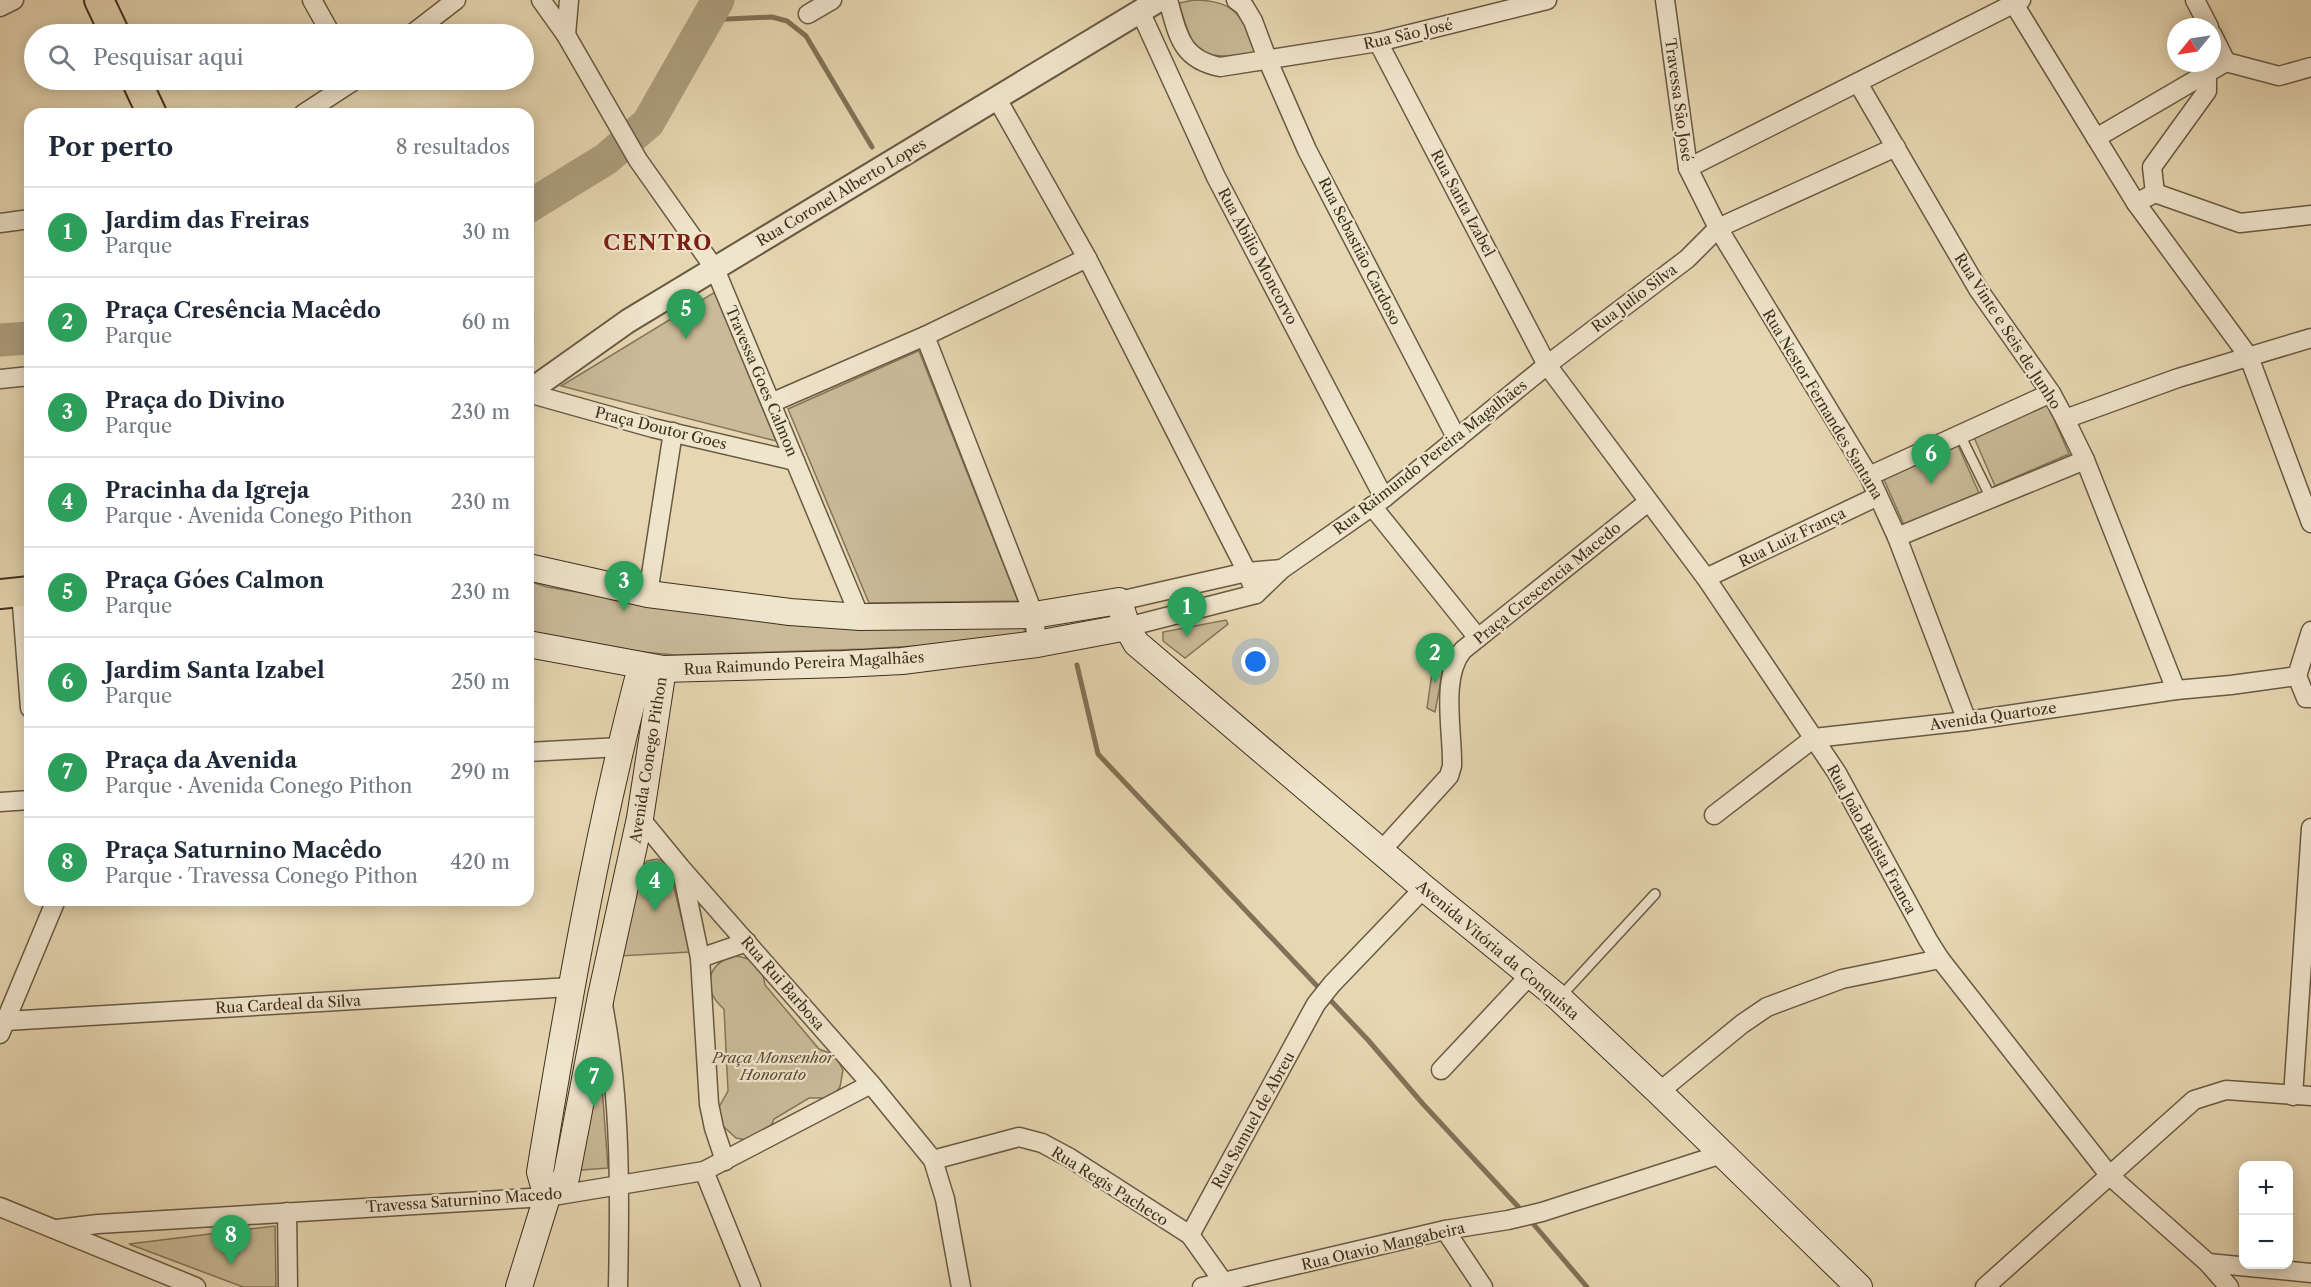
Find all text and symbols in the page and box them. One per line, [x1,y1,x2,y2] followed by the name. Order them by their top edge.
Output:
[1361,14,1455,54] street label: Rua São José
[2167,18,2221,72] north arrow
[24,24,534,90] search box
[1661,37,1697,163] street label: Travessa São José
[45,41,78,74] icon: search
[93,44,243,71] text: Pesquisar aqui
[48,131,173,163] text: Por perto
[753,134,929,250] street label: Rua Coronel Alberto Lopes
[396,135,510,159] text: 8 resultados
[1427,146,1499,260] street label: Rua Santa Izabel
[1314,174,1406,328] street label: Rua Sebastião Cardoso
[1214,184,1302,328] street label: Rua Abilio Moncorvo
[105,207,309,234] text: Jardim das Freiras
[63,220,72,244] text: 1
[462,220,510,244] text: 30 m
[603,230,713,255] district label: CENTRO
[105,234,172,258] text: Parque
[1950,249,2066,413] street label: Rua Vinte e Seis de Junho
[1588,260,1681,336] street label: Rua Julio Silva
[666,290,706,339] pin: 5
[105,297,381,324] text: Praça Cresência Macêdo
[722,303,803,460] street label: Travessa Goes Calmon
[1759,305,1887,503] street label: Rua Nestor Fernandes Santana
[62,310,73,334] text: 2
[462,310,510,334] text: 60 m
[105,324,172,348] text: Parque
[1329,375,1531,539] street label: Rua Raimundo Pereira Magalhães
[105,387,285,414] text: Praça do Divino
[62,400,73,424] text: 3
[451,400,510,424] text: 230 m
[593,402,729,454] street label: Praça Doutor Goes
[105,414,172,438] text: Parque
[1912,434,1950,484] pin: 6
[105,477,309,504] text: Pracinha da Igreja
[62,490,73,514] text: 4
[451,490,510,514] text: 230 m
[1735,503,1849,571] street label: Rua Luiz França
[105,504,412,528] text: Parque · Avenida Conego Pithon
[1470,518,1624,648] street label: Praça Crescencia Macedo
[604,562,644,611] pin: 3
[105,567,324,594] text: Praça Góes Calmon
[62,580,73,604] text: 5
[451,580,510,604] text: 230 m
[1168,588,1206,637] pin: 1
[105,594,172,618] text: Parque
[1416,634,1454,683] pin: 2
[683,647,925,679] street label: Rua Raimundo Pereira Magalhães
[1241,647,1270,676] your location
[105,657,325,684] text: Jardim Santa Izabel
[62,670,73,694] text: 6
[451,670,510,694] text: 250 m
[625,675,671,846] street label: Avenida Conego Pithon
[105,684,172,708] text: Parque
[1927,698,2058,734] street label: Avenida Quartoze
[105,747,297,774] text: Praça da Avenida
[62,760,73,784] text: 7
[450,760,510,784] text: 290 m
[1823,761,1921,917] street label: Rua João Batista Franca
[105,774,412,798] text: Parque · Avenida Conego Pithon
[105,837,382,864] text: Praça Saturnino Macêdo
[61,850,74,874] text: 8
[450,850,510,874] text: 420 m
[636,862,674,911] pin: 4
[105,864,418,888] text: Parque · Travessa Conego Pithon
[1412,876,1583,1024] street label: Avenida Vitória da Conquista
[737,932,829,1034] street label: Rua Rui Barbosa
[215,991,361,1017] street label: Rua Cardeal da Silva
[711,1048,835,1084] park label: Praça Monsenhor Honorato
[1207,1048,1299,1192] street label: Rua Samuel de Abreu
[574,1058,614,1107] pin: 7
[1048,1142,1172,1230] street label: Rua Regis Pacheco
[2239,1161,2293,1269] map controls
[2239,1161,2293,1215] button: +
[365,1184,563,1216] street label: Travessa Saturnino Macedo
[2239,1215,2293,1269] button: −
[212,1216,250,1265] pin: 8
[1299,1218,1467,1274] street label: Rua Otavio Mangabeira

